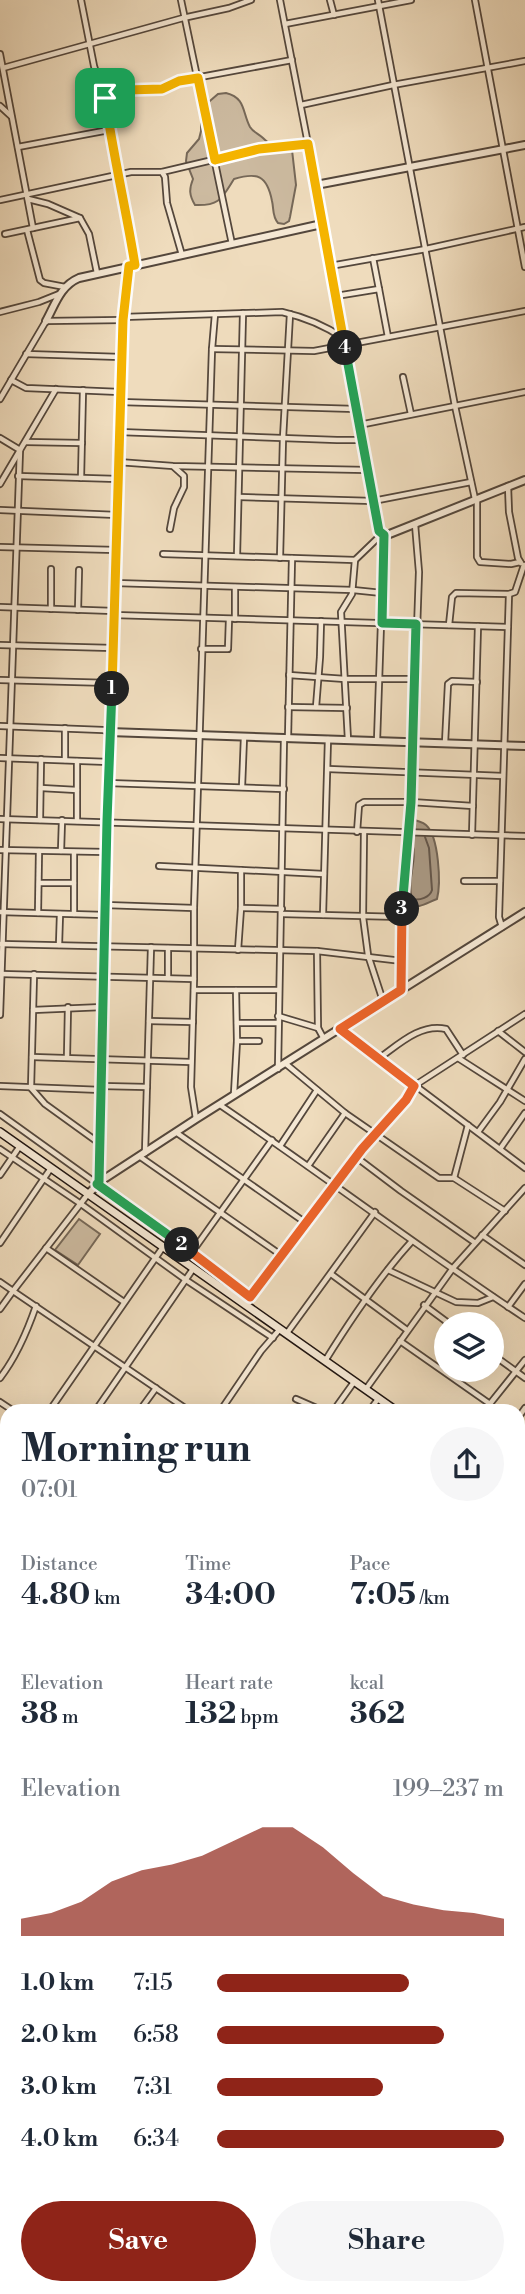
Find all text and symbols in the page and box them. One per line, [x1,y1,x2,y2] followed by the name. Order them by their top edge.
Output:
[75,68,135,128] pin
[86,79,124,117] icon: arrive
[328,330,362,366] pin: 4
[338,335,351,359] text: 4
[94,672,130,706] pin: 1
[107,676,116,700] text: 1
[384,892,420,926] pin: 3
[396,896,407,920] text: 3
[164,1228,200,1262] pin: 2
[176,1232,187,1256] text: 2
[434,1312,504,1382] map controls
[434,1312,504,1382] button: layers
[21,1426,251,1473] text: Morning run
[430,1427,504,1501] button: share
[21,1476,77,1504] text: 07:01
[21,1552,98,1576] text: Distance
[185,1552,231,1576] text: Time
[350,1552,390,1576] text: Pace
[21,1576,90,1614] text: 4.80
[185,1576,276,1614] text: 34:00
[350,1576,416,1614] text: 7:05
[90,1586,121,1610] text: km
[416,1586,450,1610] text: /km
[21,1671,103,1695] text: Elevation
[185,1671,273,1695] text: Heart rate
[350,1671,384,1695] text: kcal
[21,1695,58,1733] text: 38
[185,1695,237,1733] text: 132
[350,1695,405,1733] text: 362
[58,1705,79,1729] text: m
[237,1705,279,1729] text: bpm
[21,1775,121,1803] text: Elevation
[393,1775,504,1803] text: 199–237 m
[21,1969,94,1997] text: 1.0 km
[133,1969,173,1997] text: 7:15
[21,2021,97,2049] text: 2.0 km
[133,2021,179,2049] text: 6:58
[21,2073,97,2101] text: 3.0 km
[133,2073,172,2101] text: 7:31
[21,2125,98,2153] text: 4.0 km
[133,2125,179,2153] text: 6:34
[21,2201,256,2281] button: Save
[270,2201,504,2281] button: Share

